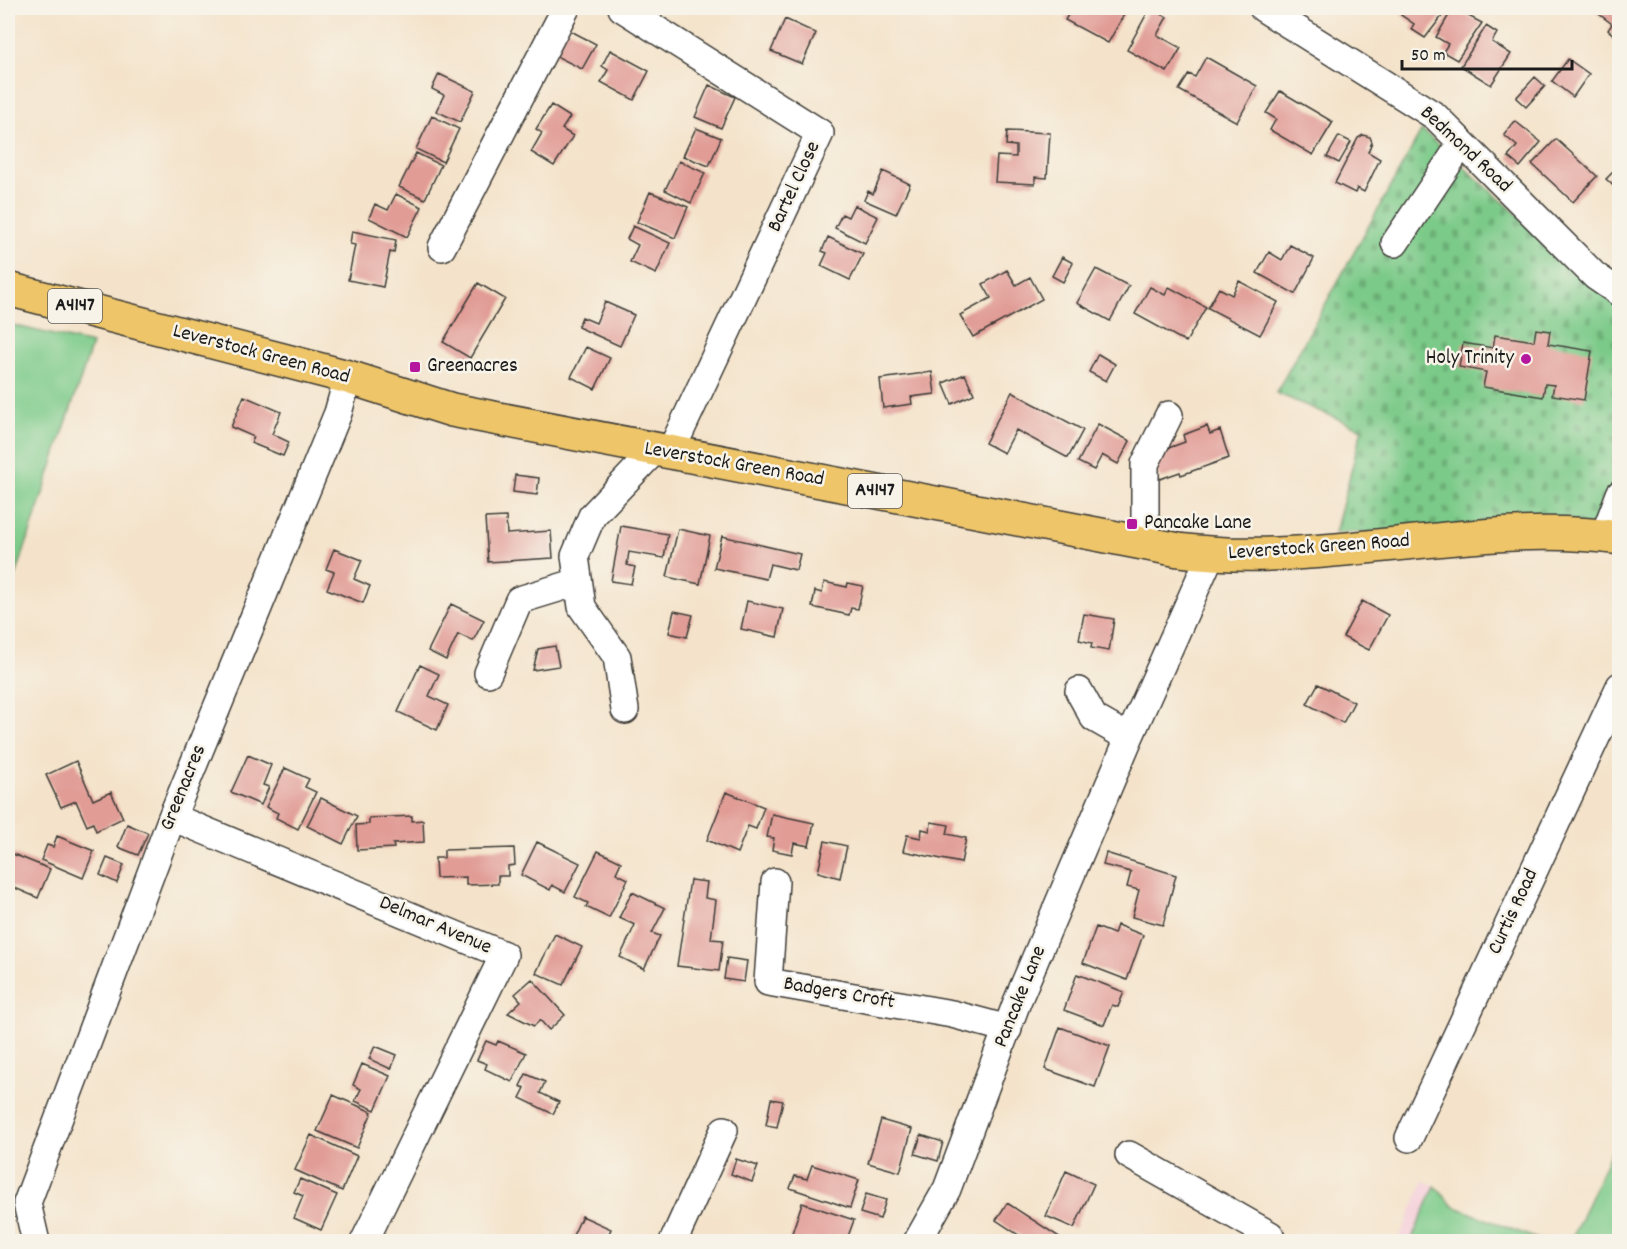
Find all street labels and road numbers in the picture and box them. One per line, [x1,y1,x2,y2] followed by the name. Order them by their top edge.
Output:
[1412,99,1518,201] street label: Bedmond Road
[761,137,829,237] street label: Bartel Close
[48,289,102,323] road number: A4147
[169,317,353,393] street label: Leverstock Green Road
[642,434,826,496] street label: Leverstock Green Road
[848,474,902,508] road number: A4147
[1227,527,1411,569] street label: Leverstock Green Road
[153,740,215,836] street label: Greenacres
[1481,864,1547,960] street label: Curtis Road
[374,889,496,963] street label: Delmar Avenue
[987,942,1055,1052] street label: Pancake Lane
[781,969,897,1019] street label: Badgers Croft

